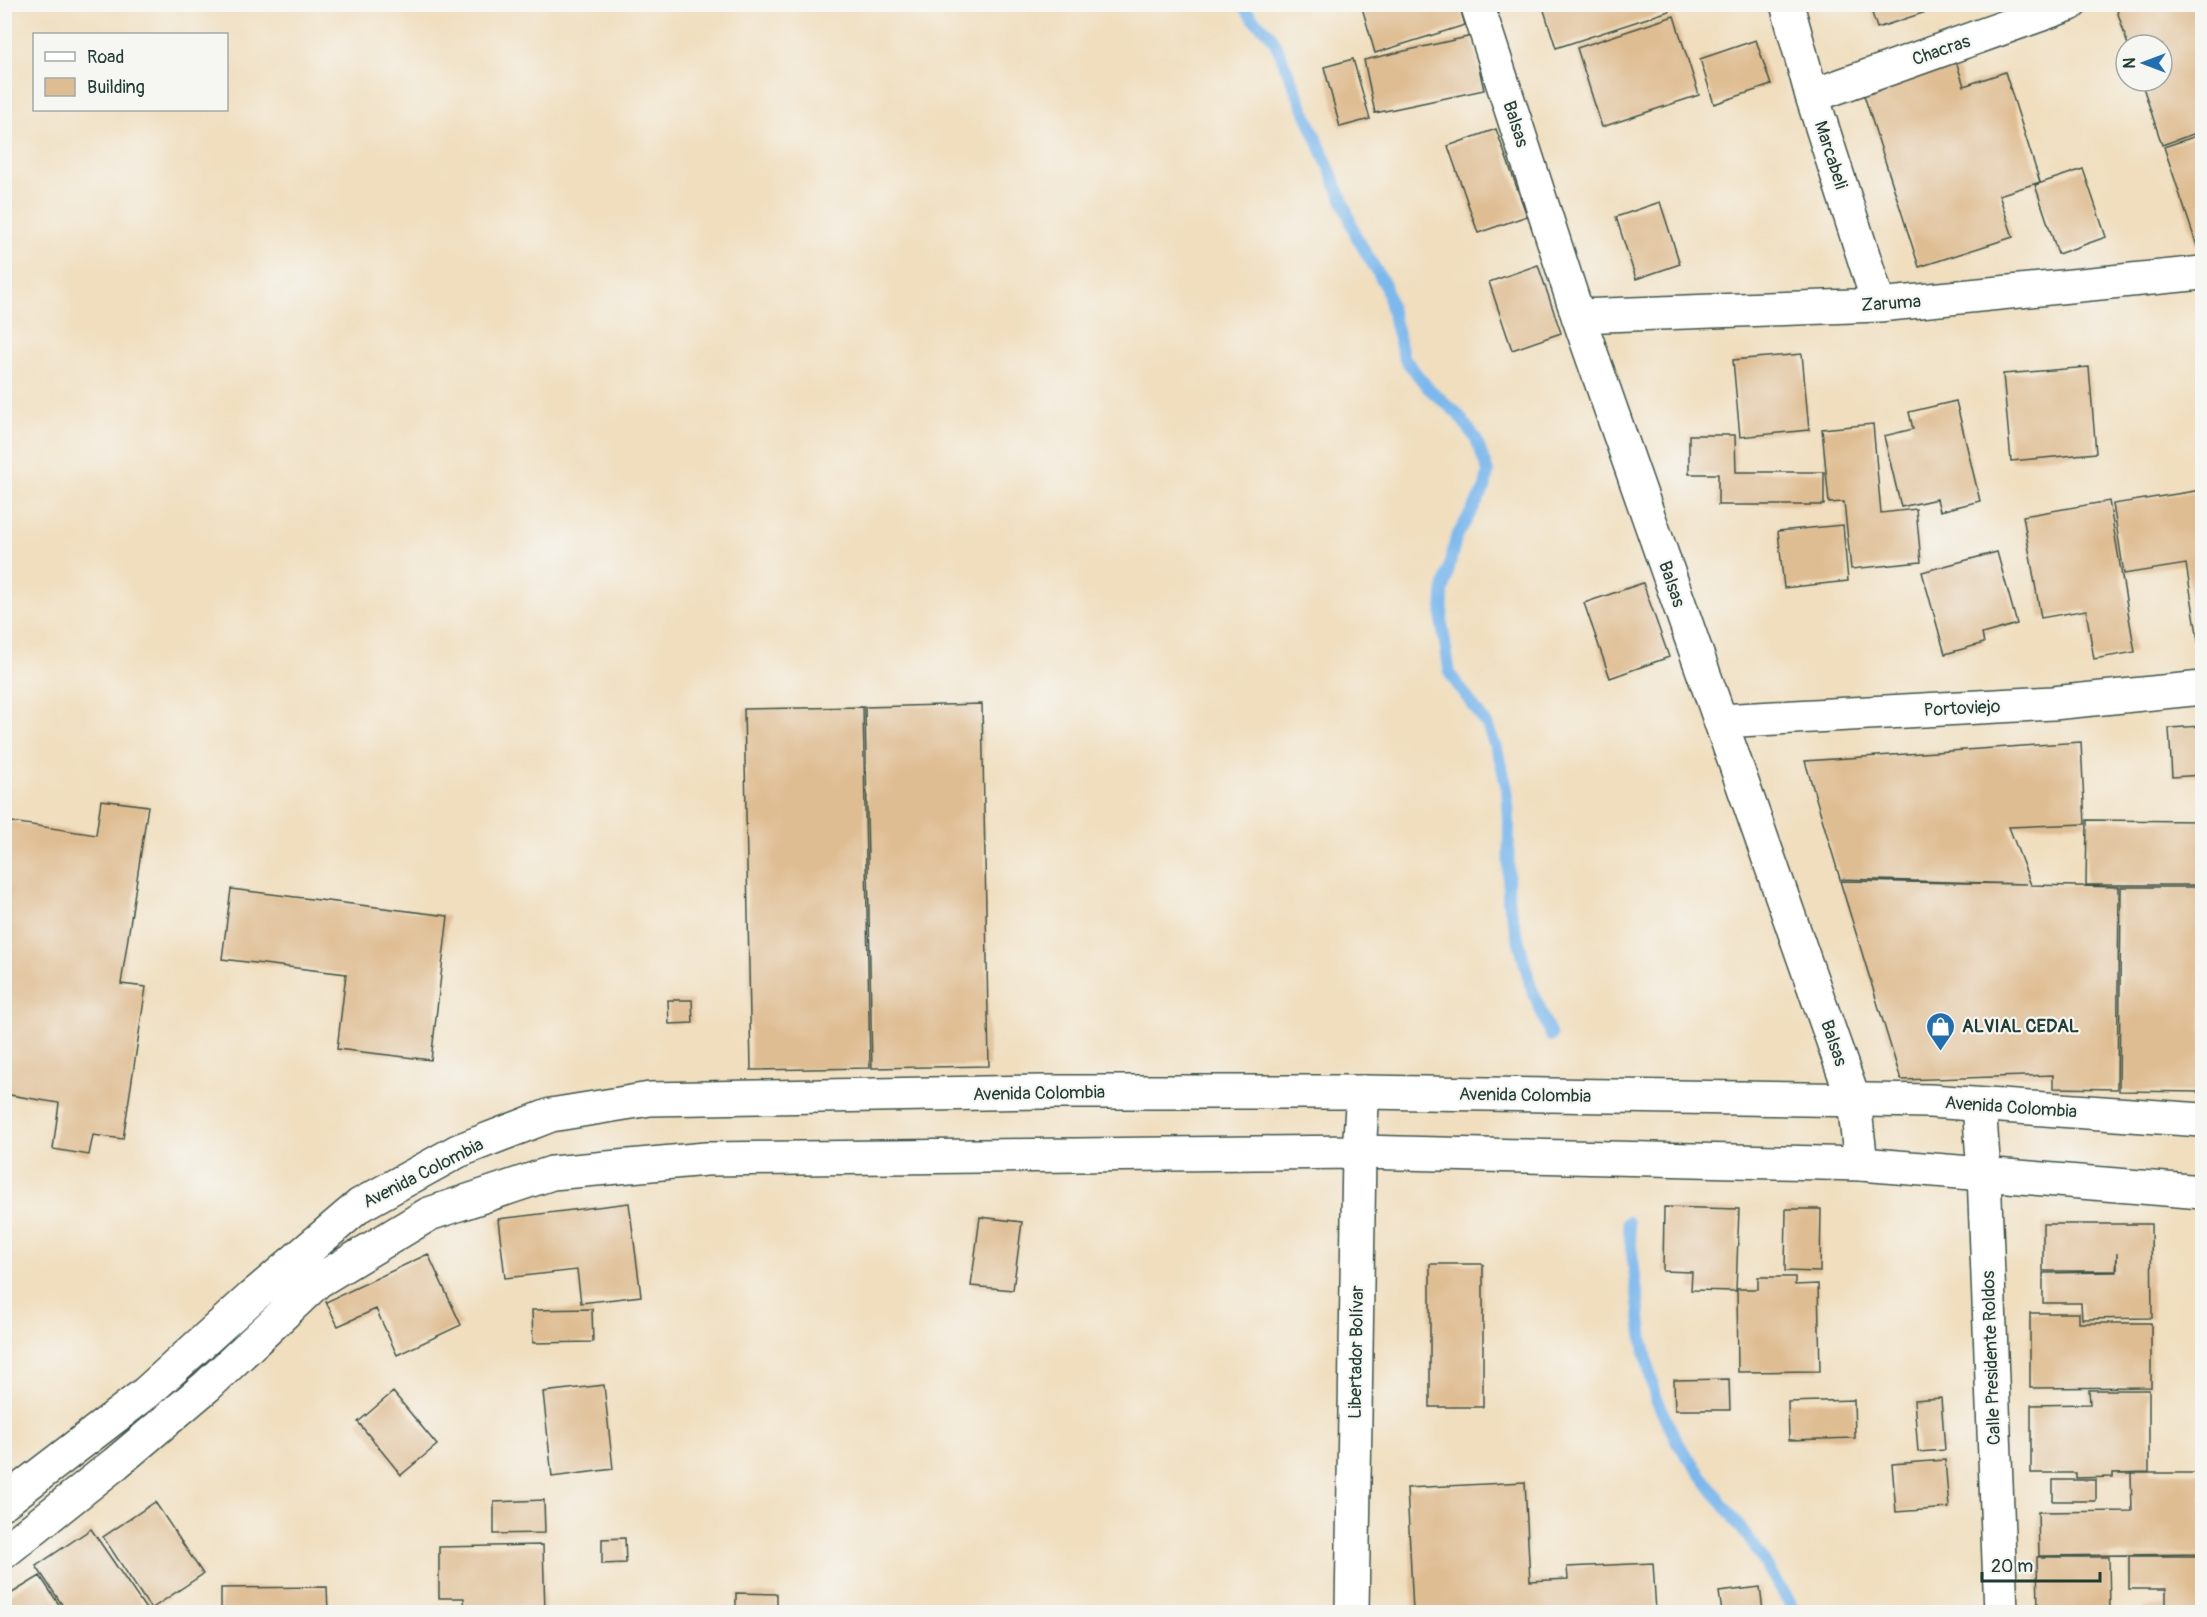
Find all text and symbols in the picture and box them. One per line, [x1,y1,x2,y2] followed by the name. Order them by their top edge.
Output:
[1909,30,1973,71] street label: Chacras
[33,33,228,111] legend
[2114,33,2174,93] north arrow
[87,46,124,69] text: Road
[2120,57,2140,68] text: N
[87,76,145,99] text: Building
[1497,98,1534,150] street label: Balsas
[1809,118,1852,192] street label: Marcabeli
[1860,290,1922,317] street label: Zaruma
[1653,558,1690,610] street label: Balsas
[1923,695,2001,722] street label: Portoviejo
[1925,1010,1957,1052] shop icon: ALVIAL CEDAL
[1962,1015,2079,1038] place label: ALVIAL CEDAL
[1815,1017,1852,1069] street label: Balsas
[973,1081,1105,1106] street label: Avenida Colombia
[1459,1083,1591,1108] street label: Avenida Colombia
[1944,1091,2078,1124] street label: Avenida Colombia
[359,1133,487,1214] street label: Avenida Colombia
[1977,1270,2006,1446] street label: Calle Presidente Roldos
[1344,1284,1369,1419] street label: Libertador Bolívar
[1982,1545,2100,1583] scale bar
[1991,1555,2033,1578] text: 20 m

